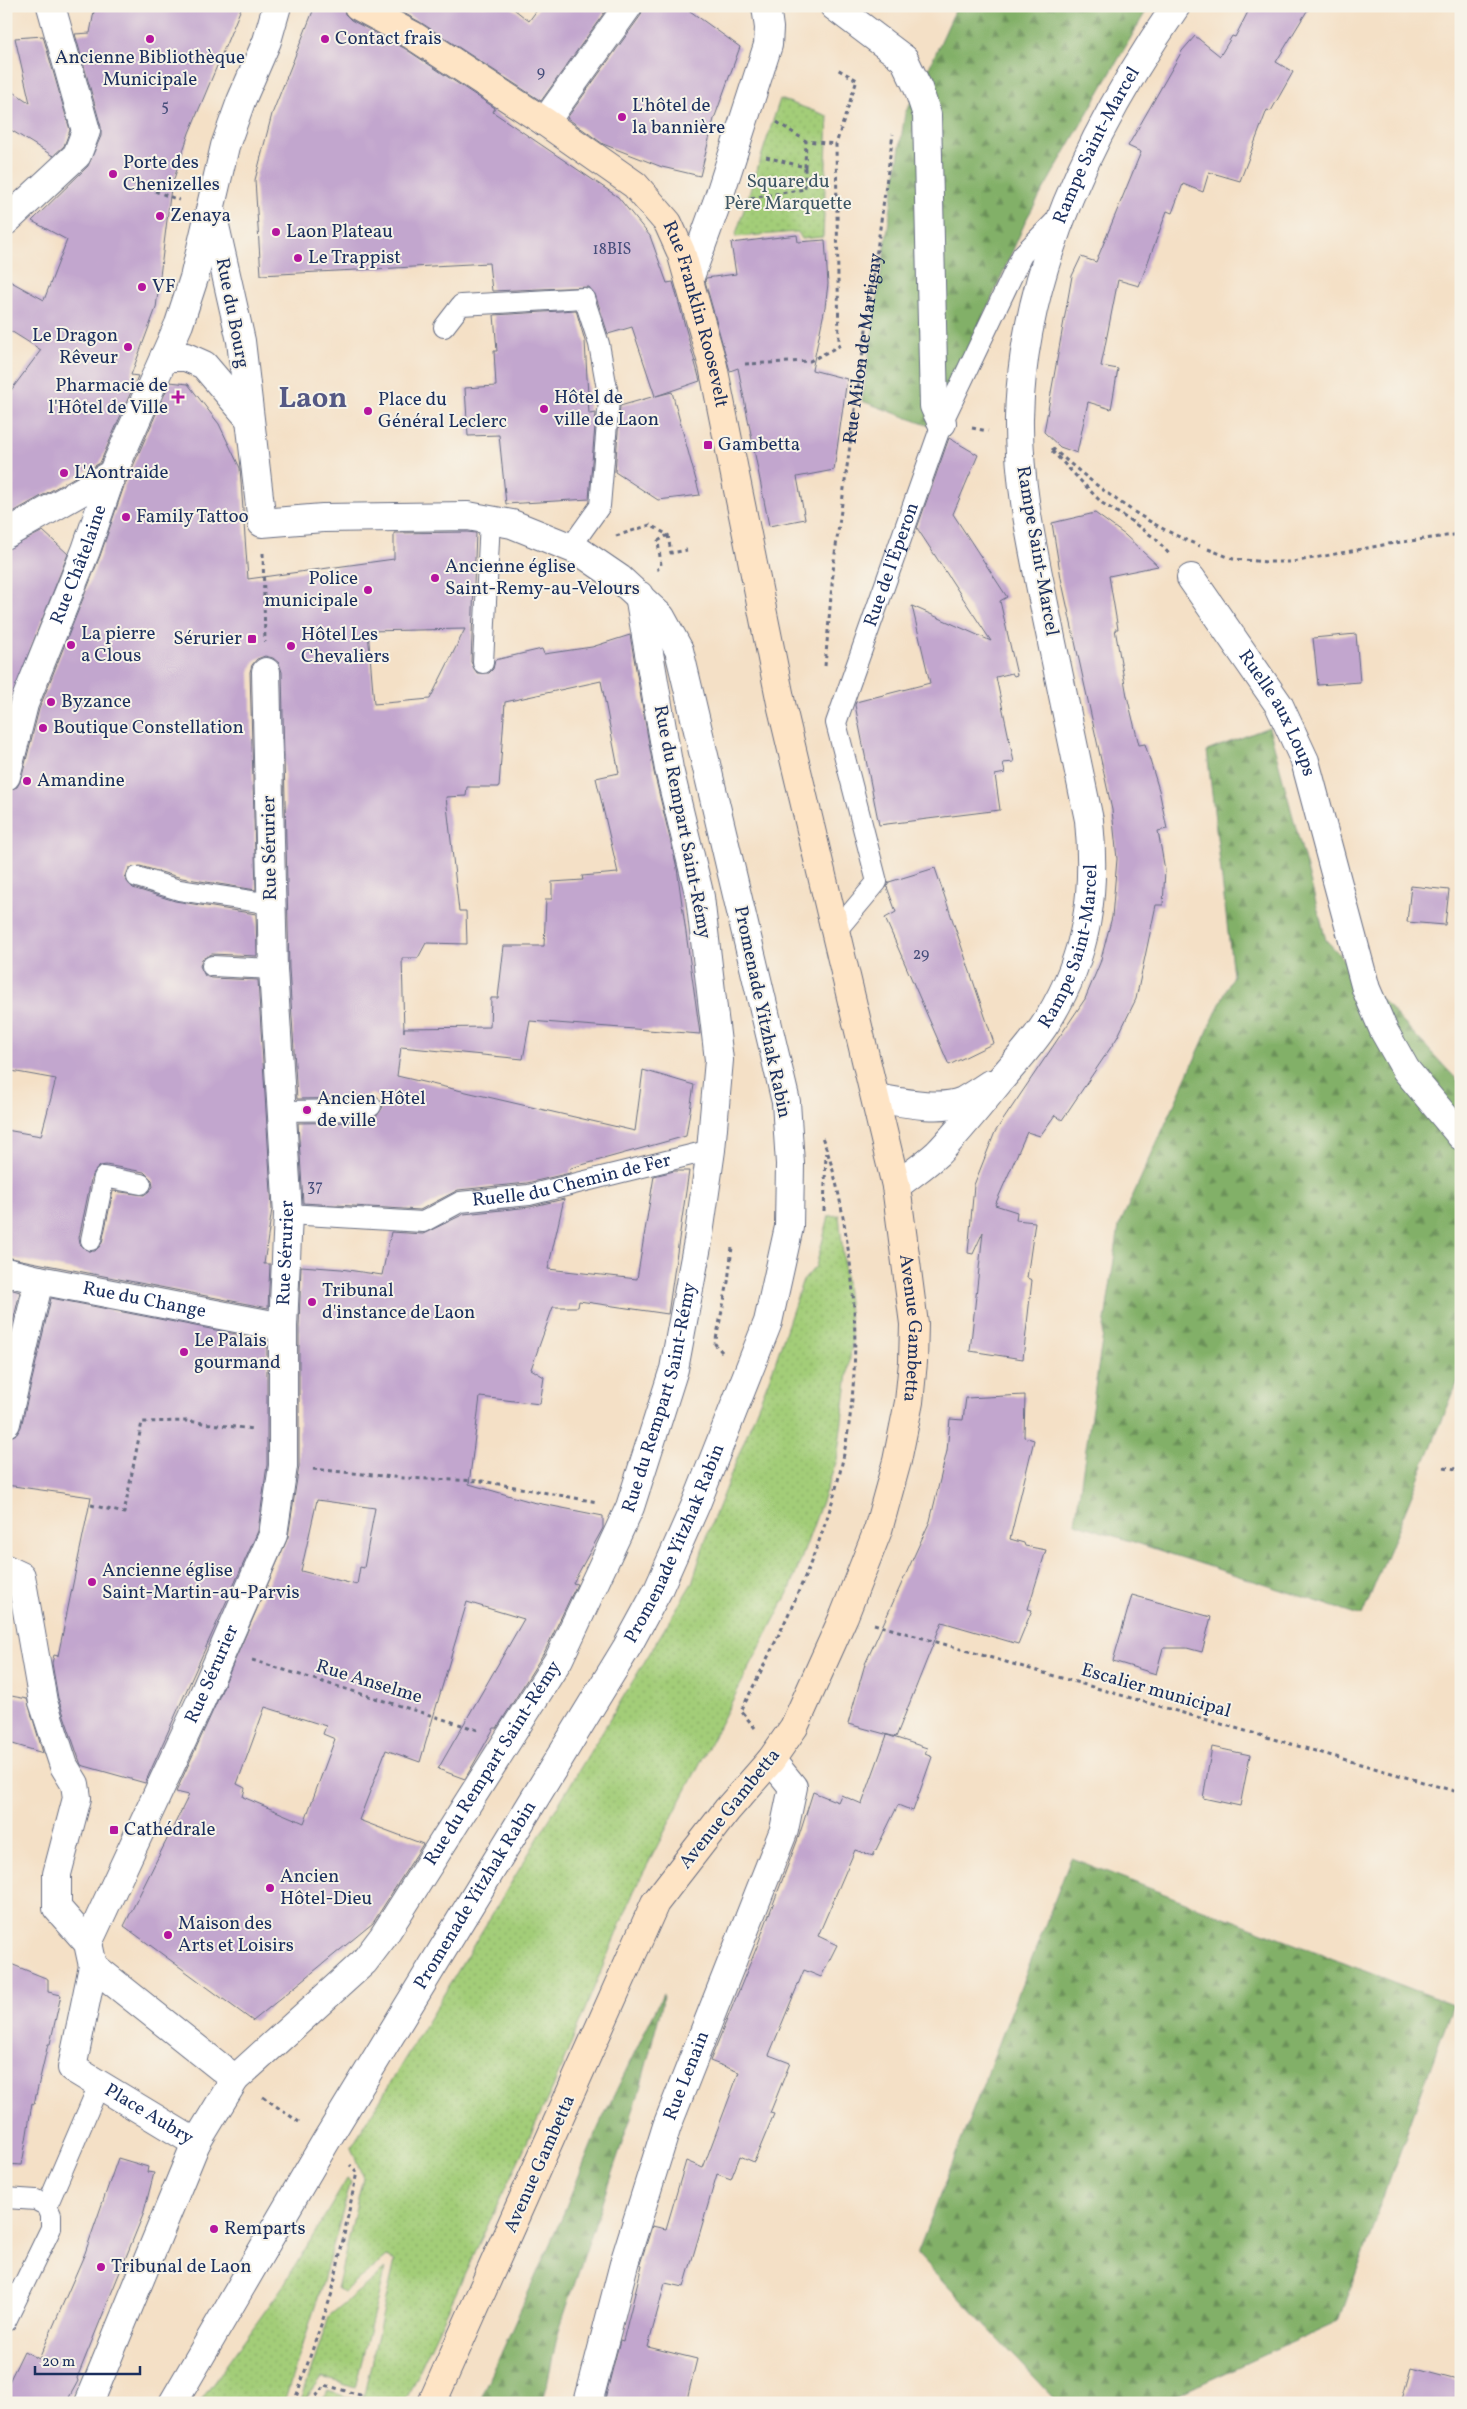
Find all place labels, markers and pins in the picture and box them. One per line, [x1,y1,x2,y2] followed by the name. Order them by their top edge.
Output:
[335,26,442,52] place label: Contact frais
[144,33,156,45] marker: Ancienne Bibliothèque Municipale
[319,33,331,45] marker: Contact frais
[55,45,245,93] place label: Ancienne Bibliothèque Municipale
[632,93,725,141] place label: L'hôtel de la bannière
[616,111,628,123] marker: L'hôtel de la bannière
[123,150,220,198] place label: Porte des Chenizelles
[107,168,119,180] marker: Porte des Chenizelles
[170,203,231,229] place label: Zenaya
[154,210,166,222] marker: Zenaya
[286,219,393,245] place label: Laon Plateau
[270,226,282,238] marker: Laon Plateau
[308,245,401,271] place label: Le Trappist
[292,252,304,264] marker: Le Trappist
[152,274,176,300] place label: VF
[136,281,148,293] marker: VF
[32,323,118,371] place label: Le Dragon Rêveur
[122,341,134,353] marker: Le Dragon Rêveur
[48,373,168,421] place label: Pharmacie de l'Hôtel de Ville
[554,385,659,433] place label: Hôtel de ville de Laon
[378,387,507,435] place label: Place du Général Leclerc
[172,391,184,403] marker: Pharmacie de l'Hôtel de Ville
[538,403,550,415] marker: Hôtel de ville de Laon
[362,405,374,417] marker: Place du Général Leclerc
[718,432,800,458] place label: Gambetta
[702,439,714,451] marker: Gambetta
[74,460,169,486] place label: L'Aontraide
[58,467,70,479] marker: L'Aontraide
[136,504,249,530] place label: Family Tattoo
[120,511,132,523] marker: Family Tattoo
[445,554,640,602] place label: Ancienne église Saint-Remy-au-Velours
[264,566,358,614] place label: Police municipale
[429,572,441,584] marker: Ancienne église Saint-Remy-au-Velours
[362,584,374,596] marker: Police municipale
[81,621,155,669] place label: La pierre a Clous
[301,622,390,670] place label: Hôtel Les Chevaliers
[173,626,242,652] place label: Sérurier
[246,633,258,645] marker: Sérurier
[65,639,77,651] marker: La pierre a Clous
[285,640,297,652] marker: Hôtel Les Chevaliers
[61,689,131,715] place label: Byzance
[45,696,57,708] marker: Byzance
[53,715,244,741] place label: Boutique Constellation
[37,722,49,734] marker: Boutique Constellation
[37,768,125,794] place label: Amandine
[21,775,33,787] marker: Amandine
[317,1086,426,1134] place label: Ancien Hôtel de ville
[301,1104,313,1116] marker: Ancien Hôtel de ville
[322,1278,475,1326] place label: Tribunal d'instance de Laon
[306,1296,318,1308] marker: Tribunal d'instance de Laon
[194,1328,281,1376] place label: Le Palais gourmand
[178,1346,190,1358] marker: Le Palais gourmand
[102,1558,300,1606] place label: Ancienne église Saint-Martin-au-Parvis
[86,1576,98,1588] marker: Ancienne église Saint-Martin-au-Parvis
[124,1817,215,1843] place label: Cathédrale
[108,1824,120,1836] marker: Cathédrale
[280,1864,372,1912] place label: Ancien Hôtel-Dieu
[264,1882,276,1894] marker: Ancien Hôtel-Dieu
[178,1911,294,1959] place label: Maison des Arts et Loisirs
[162,1929,174,1941] marker: Maison des Arts et Loisirs
[224,2216,306,2242] place label: Remparts
[208,2223,220,2235] marker: Remparts
[111,2254,252,2280] place label: Tribunal de Laon
[95,2261,107,2273] marker: Tribunal de Laon

